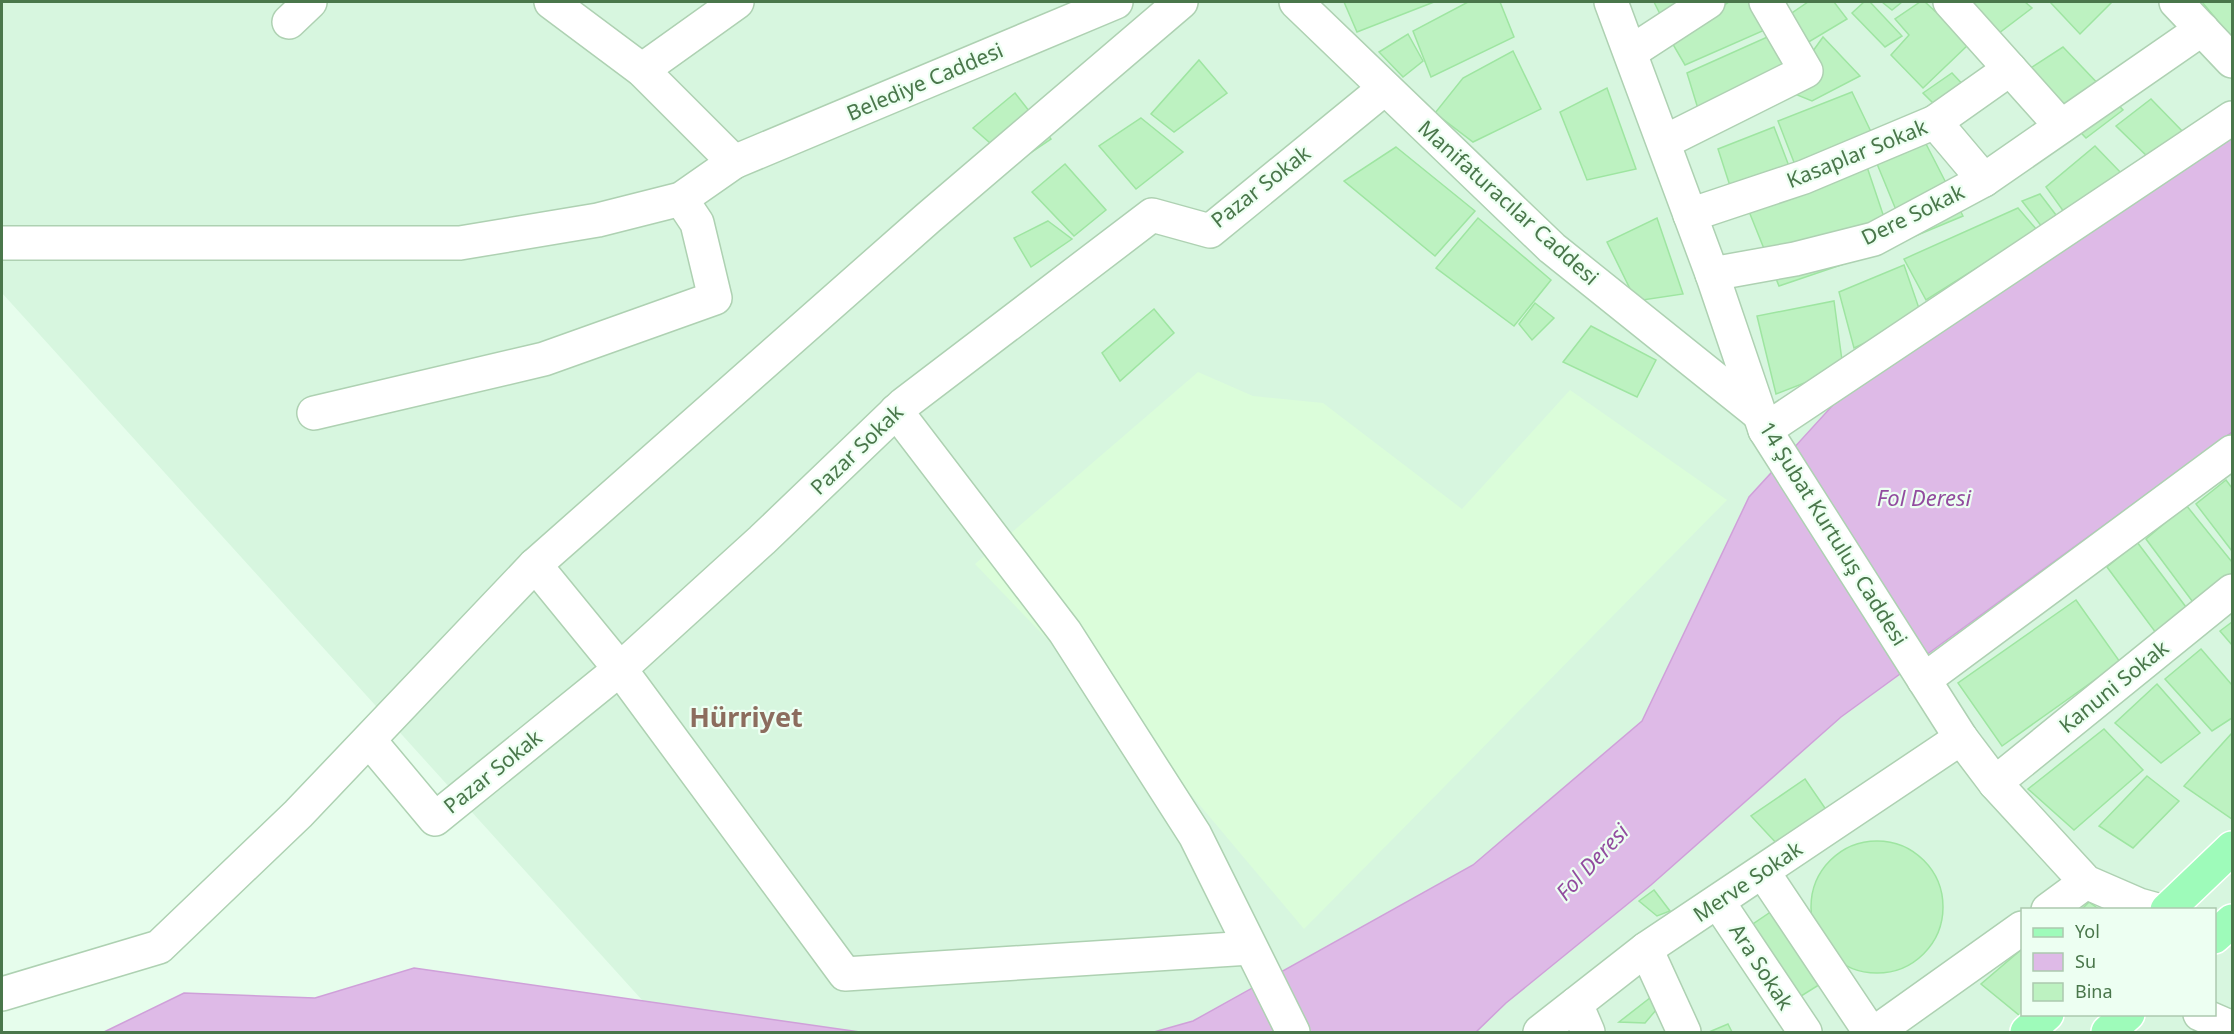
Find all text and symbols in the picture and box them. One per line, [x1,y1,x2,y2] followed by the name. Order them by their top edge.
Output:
[842,36,1007,127] street label: Belediye Caddesi
[1782,112,1932,194] street label: Kasaplar Sokak
[1412,114,1605,291] street label: Manifaturacılar Caddesi
[1205,138,1316,234] street label: Pazar Sokak
[1856,177,1969,251] street label: Dere Sokak
[804,397,909,501] street label: Pazar Sokak
[1753,416,1914,651] street label: 14 Şubat Kurtuluş Caddesi
[1877,482,1972,512] water label: Fol Deresi
[2053,633,2174,739] street label: Kanuni Sokak
[689,698,803,735] district label: Hürriyet
[437,722,548,819] street label: Pazar Sokak
[1548,816,1635,906] water label: Fol Deresi
[1687,834,1808,928] street label: Merve Sokak
[2021,908,2216,1016] legend
[1724,918,1801,1016] street label: Ara Sokak
[2075,919,2100,943] text: Yol
[2075,949,2096,973] text: Su
[2075,979,2113,1003] text: Bina

